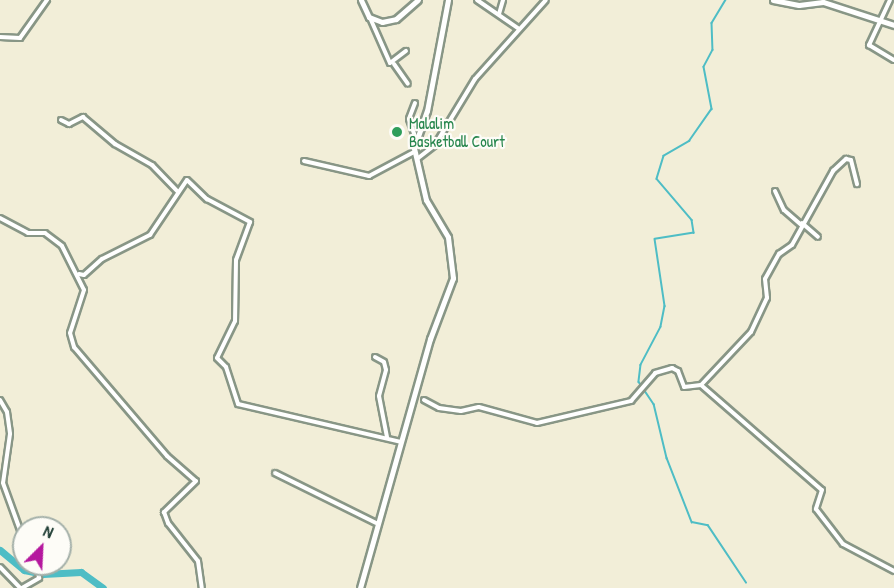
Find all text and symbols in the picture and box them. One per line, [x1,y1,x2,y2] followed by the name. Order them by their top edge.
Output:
[409,113,505,151] place label: Malalim Basketball Court
[390,125,404,139] marker: Malalim Basketball Court
[12,516,72,576] north arrow
[40,520,57,543] text: N

